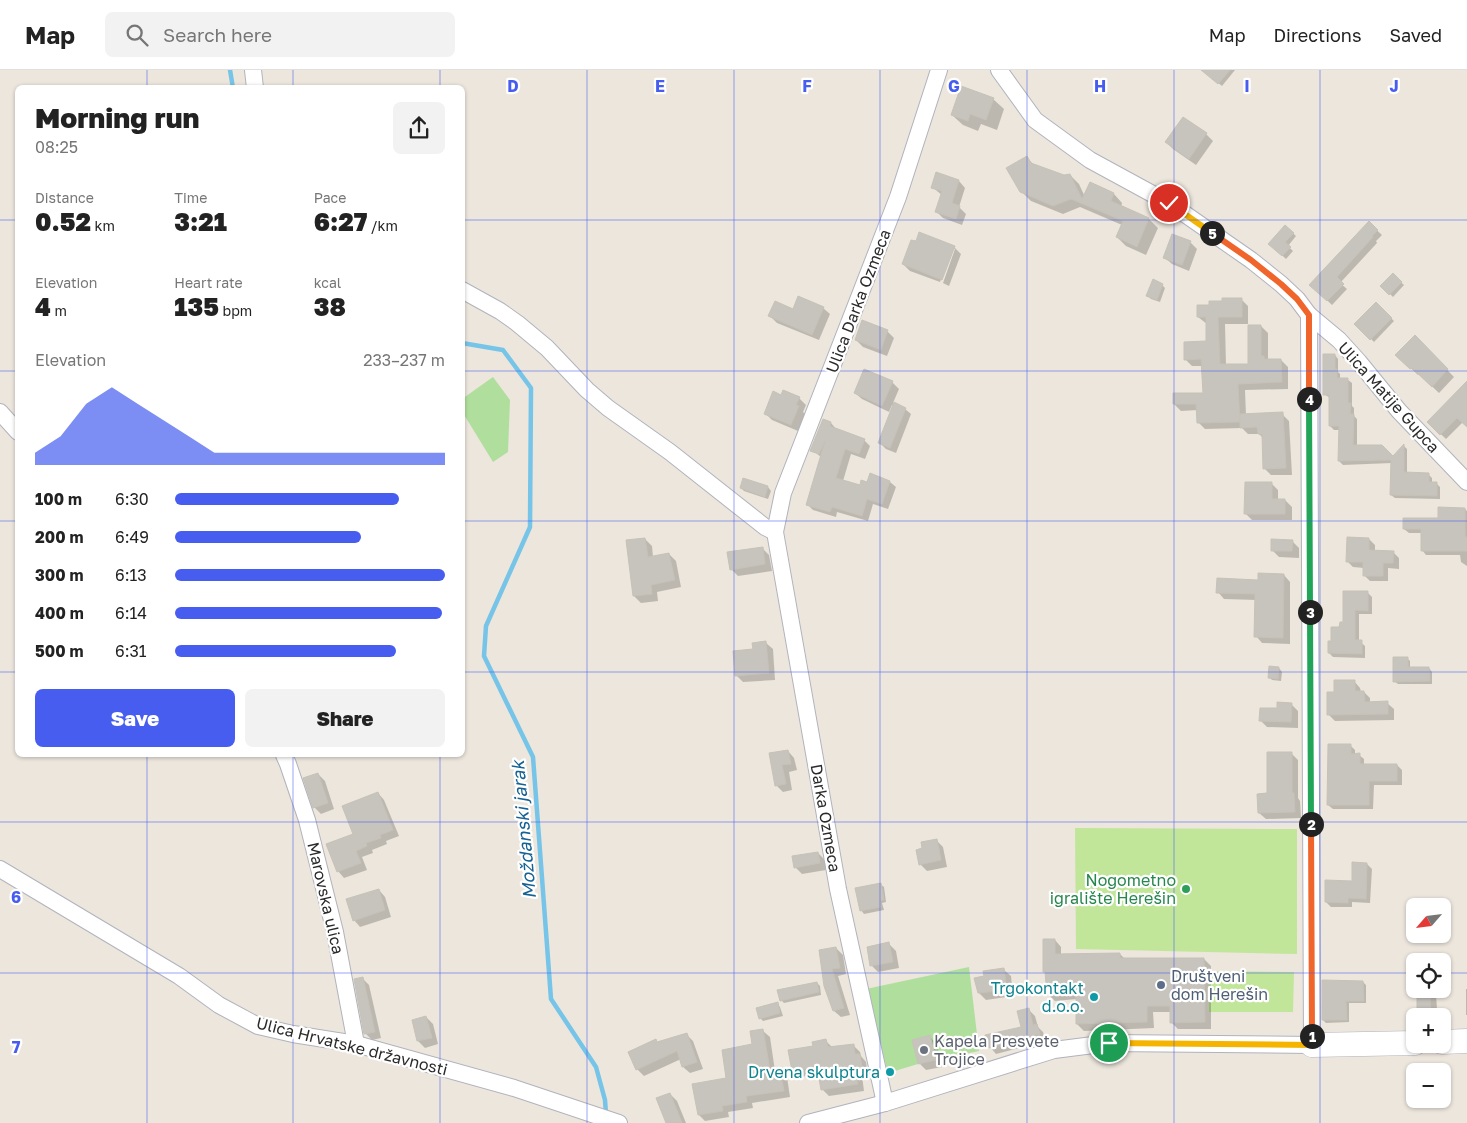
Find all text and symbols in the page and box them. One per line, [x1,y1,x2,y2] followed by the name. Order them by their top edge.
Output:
[105,12,455,57] search box
[25,20,75,49] text: Map
[123,21,151,49] icon: search
[163,23,272,46] text: Search here
[1209,24,1245,46] text: Map
[1273,24,1361,46] text: Directions
[1389,24,1442,46] text: Saved
[507,76,519,96] text: D
[655,76,665,96] text: E
[802,76,812,96] text: F
[948,76,960,96] text: G
[1094,76,1106,96] text: H
[1244,76,1250,96] text: I
[1389,76,1399,96] text: J
[35,101,199,134] text: Morning run
[393,102,445,154] button: share
[35,137,78,157] text: 08:25
[1148,182,1190,224] pin
[35,189,94,206] text: Distance
[174,189,207,206] text: Time
[314,189,346,206] text: Pace
[1155,189,1183,217] icon: check
[35,206,91,237] text: 0.52
[174,206,227,237] text: 3:21
[314,206,367,237] text: 6:27
[91,217,115,234] text: km
[367,217,398,234] text: /km
[1200,220,1224,246] pin: 5
[1208,225,1217,242] text: 5
[821,226,895,376] street label: Ulica Darka Ozmeca
[35,274,97,291] text: Elevation
[174,274,243,291] text: Heart rate
[314,274,341,291] text: kcal
[35,291,51,322] text: 4
[174,291,219,322] text: 135
[314,291,346,322] text: 38
[51,302,67,319] text: m
[219,302,252,319] text: bpm
[1334,337,1444,457] street label: Ulica Matije Gupca
[35,350,106,370] text: Elevation
[363,350,445,370] text: 233–237 m
[1296,386,1322,412] pin: 4
[1305,391,1314,408] text: 4
[35,489,82,509] text: 100 m
[115,489,149,509] text: 6:30
[35,527,84,547] text: 200 m
[115,527,149,547] text: 6:49
[35,565,84,585] text: 300 m
[115,565,147,585] text: 6:13
[1298,600,1322,624] pin: 3
[35,603,84,623] text: 400 m
[115,603,147,623] text: 6:14
[1306,604,1315,621] text: 3
[35,641,84,661] text: 500 m
[115,641,147,661] text: 6:31
[35,689,235,747] button: Save
[245,689,445,747] button: Share
[506,758,540,900] water label: Moždanski jarak
[807,762,845,874] street label: Darka Ozmeca
[1298,812,1324,836] pin: 2
[1307,816,1316,833] text: 2
[303,840,349,956] street label: Marovska ulica
[1050,870,1176,908] place label: Nogometno igralište Herešin
[1180,883,1192,895] marker: Nogometno igralište Herešin
[11,887,21,907] text: 6
[1406,898,1451,942] north arrow
[1406,898,1451,1108] map controls
[1406,953,1451,998] button: locate
[1171,966,1268,1004] place label: Društveni dom Herešin
[991,978,1084,1016] place label: Trgokontakt d.o.o.
[1155,979,1167,991] marker: Društveni dom Herešin
[1088,991,1100,1003] marker: Trgokontakt d.o.o.
[1406,1008,1451,1053] button: +
[254,1013,450,1079] street label: Ulica Hrvatske državnosti
[1088,1022,1130,1064] pin
[1300,1024,1324,1048] pin: 1
[1309,1028,1316,1045] text: 1
[1095,1029,1123,1057] icon: arrive
[934,1031,1059,1069] place label: Kapela Presvete Trojice
[12,1037,21,1057] text: 7
[918,1044,930,1056] marker: Kapela Presvete Trojice
[748,1062,880,1082] place label: Drvena skulptura
[1406,1063,1451,1108] button: −
[884,1066,896,1078] marker: Drvena skulptura

